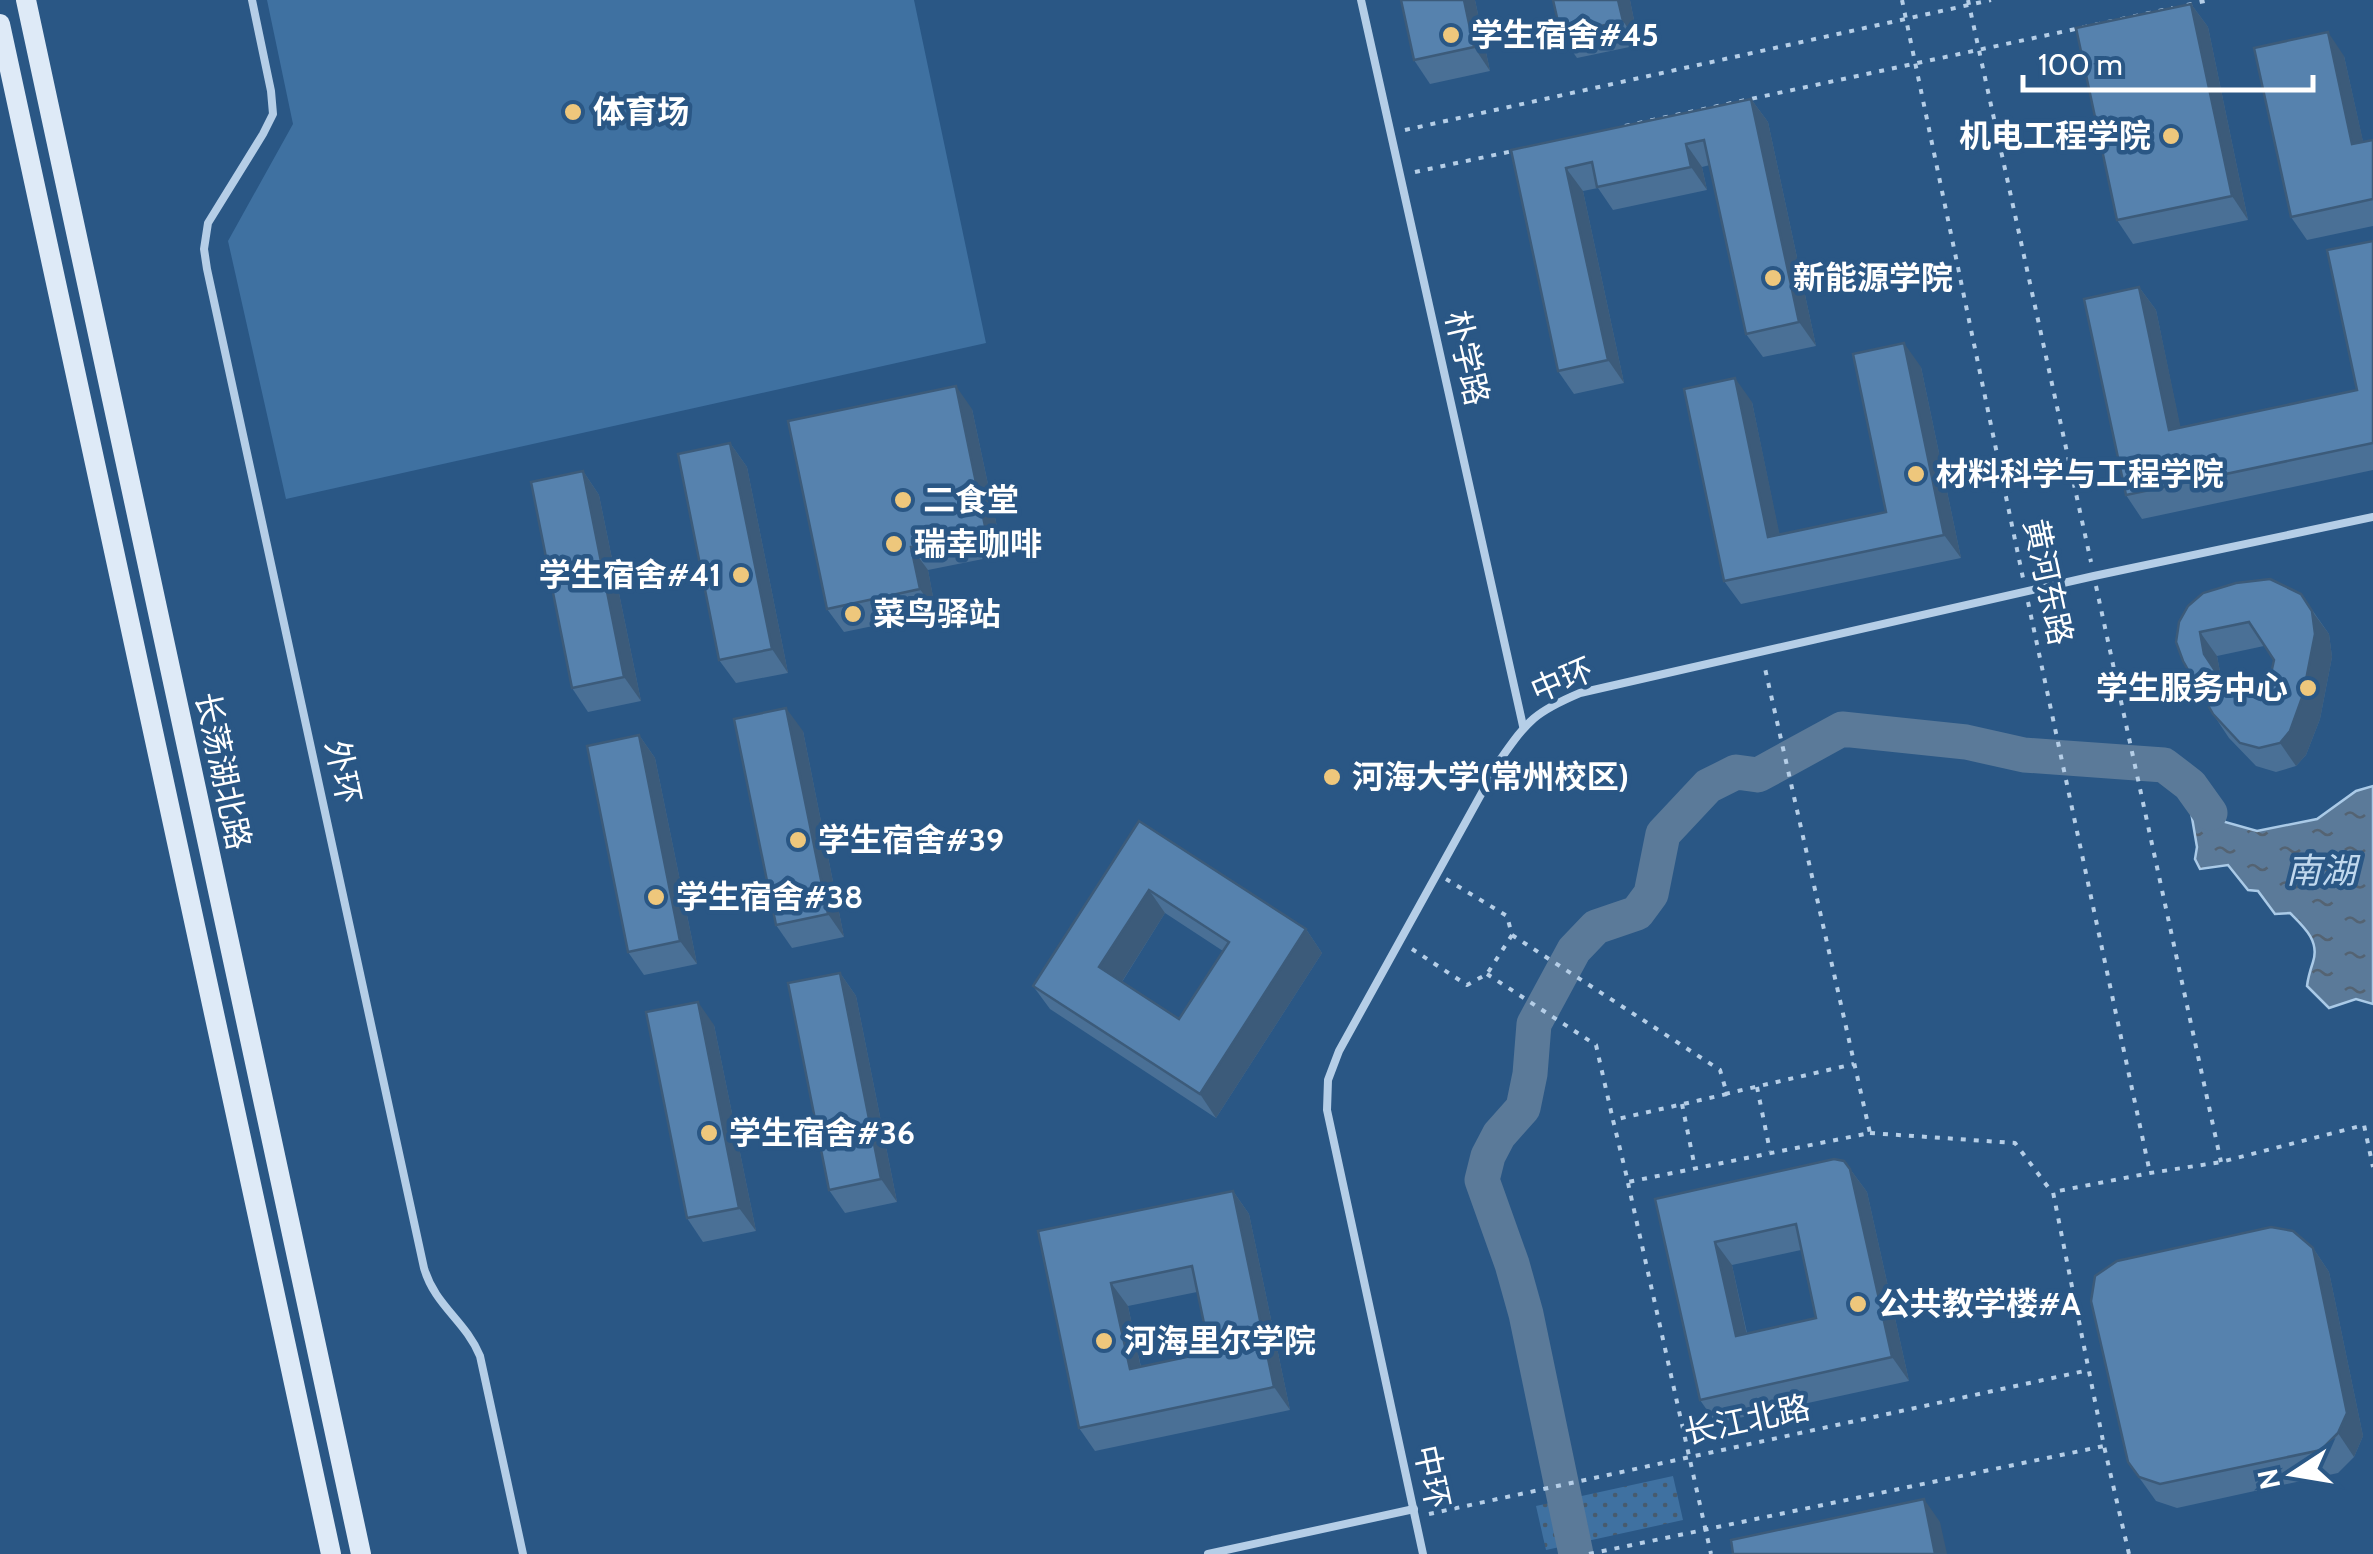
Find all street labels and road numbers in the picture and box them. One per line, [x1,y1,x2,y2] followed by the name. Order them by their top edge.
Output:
[1438,307,1497,409] street label: 朴学路
[2016,515,2081,649] street label: 黄河东路
[1525,649,1599,710] street label: 中环
[188,689,259,853] street label: 长荡湖北路
[318,737,369,807] street label: 外环
[1680,1387,1814,1452] street label: 长江北路
[1407,1442,1458,1512] street label: 中环

